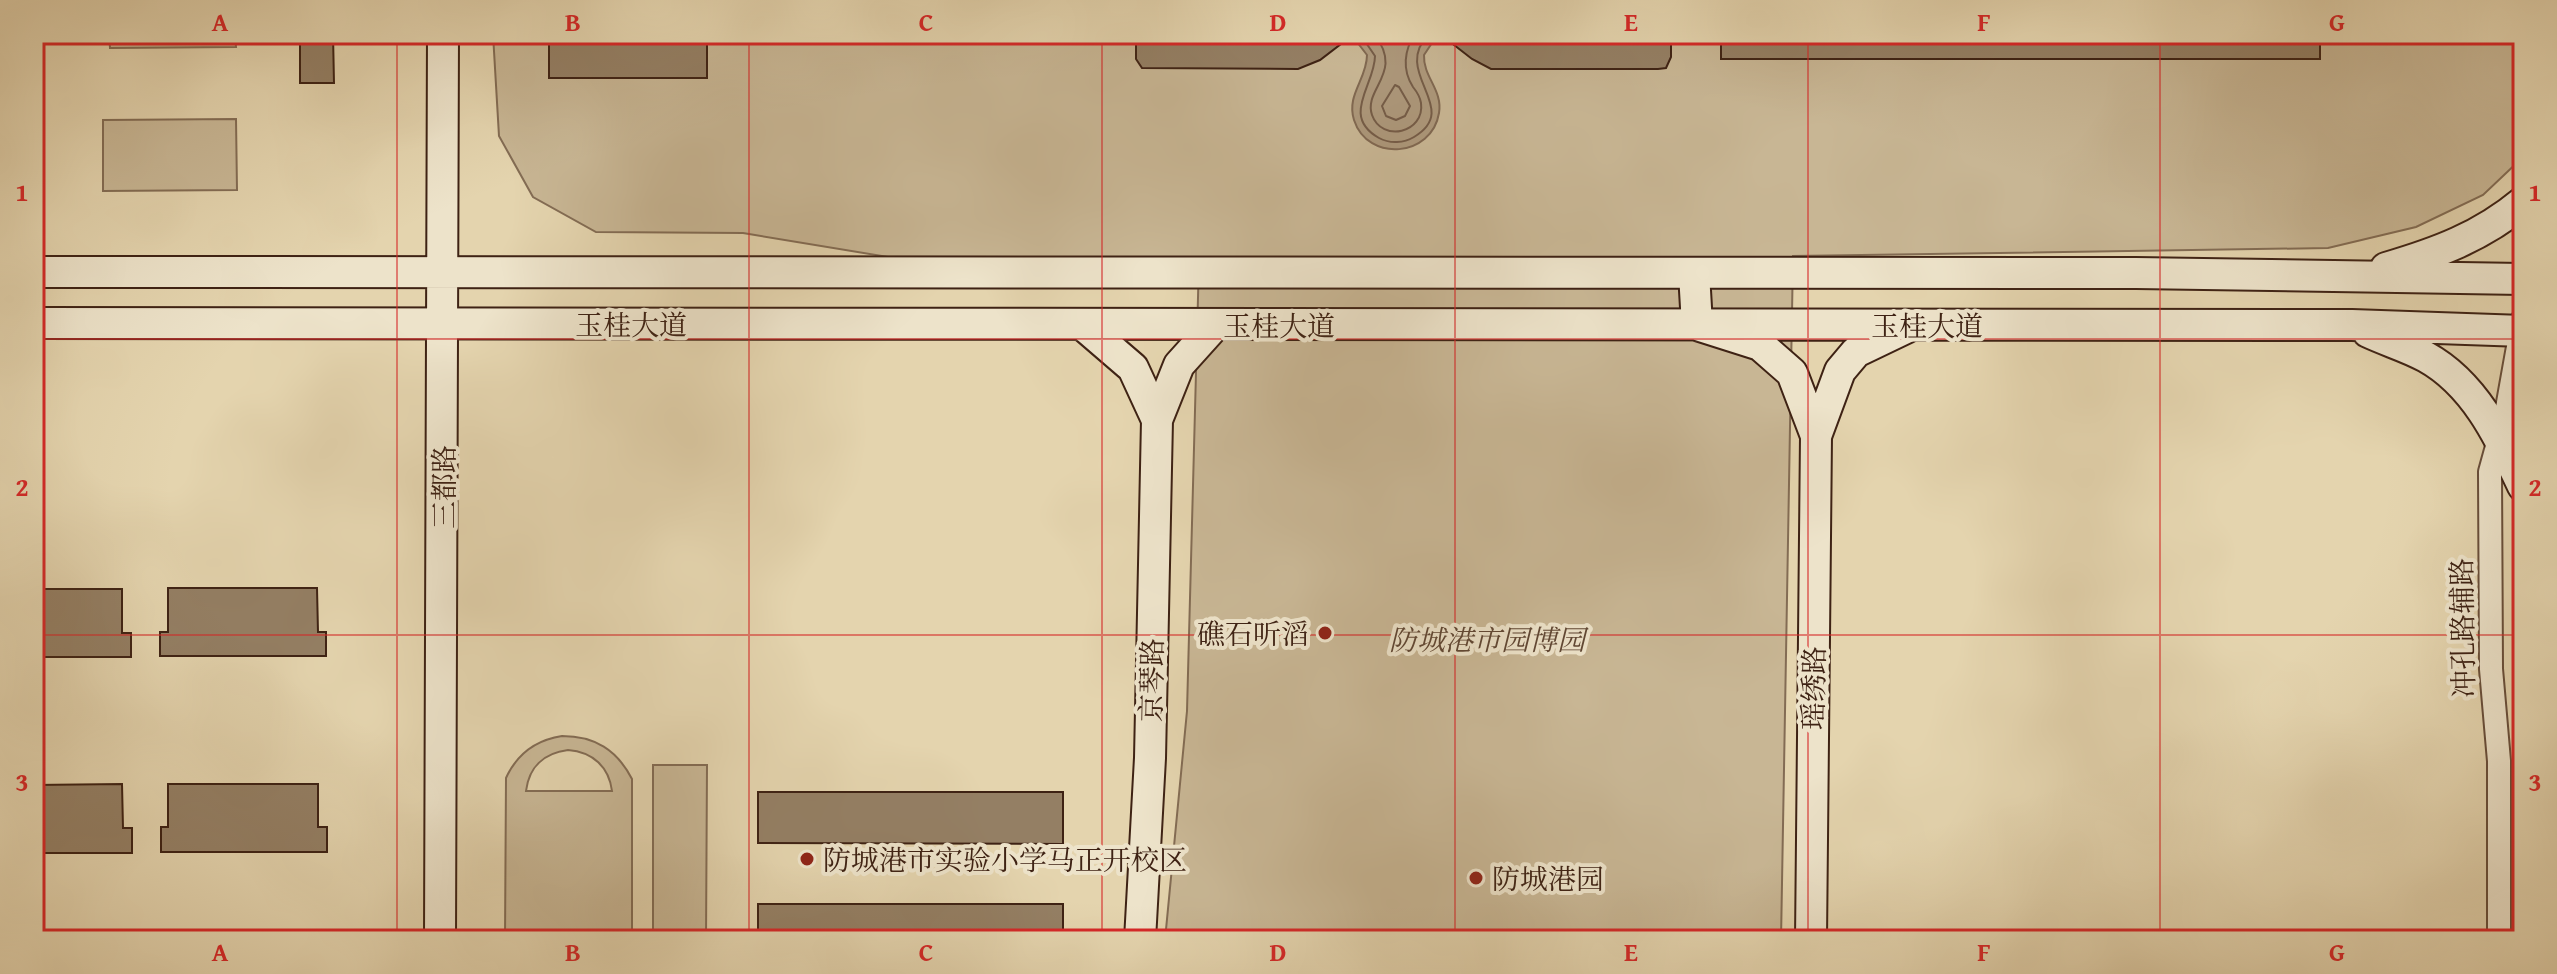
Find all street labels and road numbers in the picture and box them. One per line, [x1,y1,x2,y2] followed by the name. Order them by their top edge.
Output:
[575,304,687,345] street label: 玉桂大道
[1223,305,1335,346] street label: 玉桂大道
[1871,305,1983,346] street label: 玉桂大道
[423,445,464,529] street label: 三都路
[2440,558,2484,698] street label: 冲孔路辅路
[1130,638,1172,722] street label: 京琴路
[1792,646,1834,730] street label: 瑶绣路

